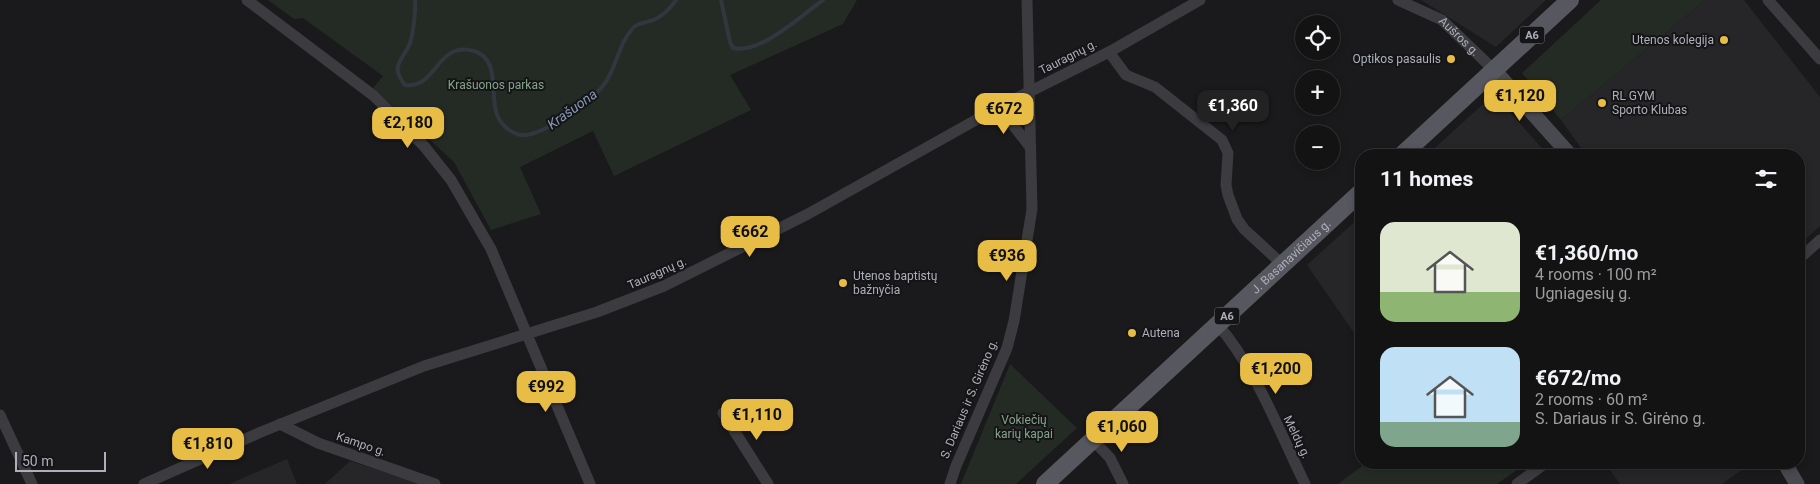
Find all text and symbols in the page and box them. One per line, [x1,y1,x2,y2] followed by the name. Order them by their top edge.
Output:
[1436,14,1482,59] street label: Aušros g.
[1295,15,1340,170] map controls
[1295,15,1340,60] button: locate
[1520,26,1544,44] road number: A6
[1632,33,1714,47] place label: Utenos kolegija
[1718,34,1730,46] marker: Utenos kolegija
[1037,36,1099,78] street label: Tauragnų g.
[1352,52,1441,66] place label: Optikos pasaulis
[1445,53,1457,65] marker: Optikos pasaulis
[1295,70,1340,115] button: +
[448,78,544,92] park label: Krašuonos parkas
[1479,80,1561,122] pin: €1,120
[544,86,600,132] water label: Krašuona
[1495,86,1545,105] text: €1,120
[1612,89,1687,117] place label: RL GYM Sporto Klubas
[1192,90,1274,132] pin: €1,360
[974,92,1034,135] pin: €672
[1208,96,1258,115] text: €1,360
[1596,97,1608,109] marker: RL GYM Sporto Klubas
[986,99,1022,118] text: €672
[367,106,449,149] pin: €2,180
[383,113,433,132] text: €2,180
[1295,125,1340,170] button: −
[1752,165,1780,193] icon: filters
[1380,167,1473,191] text: 11 homes
[720,216,780,258] pin: €662
[1249,217,1334,297] street label: J. Basanavičiaus g.
[732,222,768,241] text: €662
[977,240,1037,282] pin: €936
[1535,241,1638,265] text: €1,360/mo
[1420,242,1480,302] icon: home
[989,246,1025,265] text: €936
[625,254,689,292] street label: Tauragnų g.
[1535,265,1657,284] text: 4 rooms · 100 m²
[853,269,937,297] place label: Utenos baptistų bažnyčia
[837,277,849,289] marker: Utenos baptistų bažnyčia
[1535,284,1631,303] text: Ugniagesių g.
[1214,308,1240,324] road number: A6
[1142,326,1180,340] place label: Autena
[1126,327,1138,339] marker: Autena
[938,337,1000,461] street label: S. Dariaus ir S. Girėno g.
[1235,352,1317,395] pin: €1,200
[1251,359,1301,378] text: €1,200
[1535,366,1621,390] text: €672/mo
[1420,367,1480,427] icon: home
[516,370,576,413] pin: €992
[528,377,564,396] text: €992
[1535,390,1648,409] text: 2 rooms · 60 m²
[716,398,798,441] pin: €1,110
[732,405,782,424] text: €1,110
[1535,409,1706,428] text: S. Dariaus ir S. Girėno g.
[1081,410,1163,453] pin: €1,060
[995,413,1053,441] park label: Vokiečių karių kapai
[1281,413,1313,461] street label: Meldų g.
[1097,417,1147,436] text: €1,060
[167,428,249,470] pin: €1,810
[335,429,387,459] street label: Kampo g.
[183,434,233,453] text: €1,810
[15,449,106,472] scale bar
[22,453,54,469] text: 50 m

